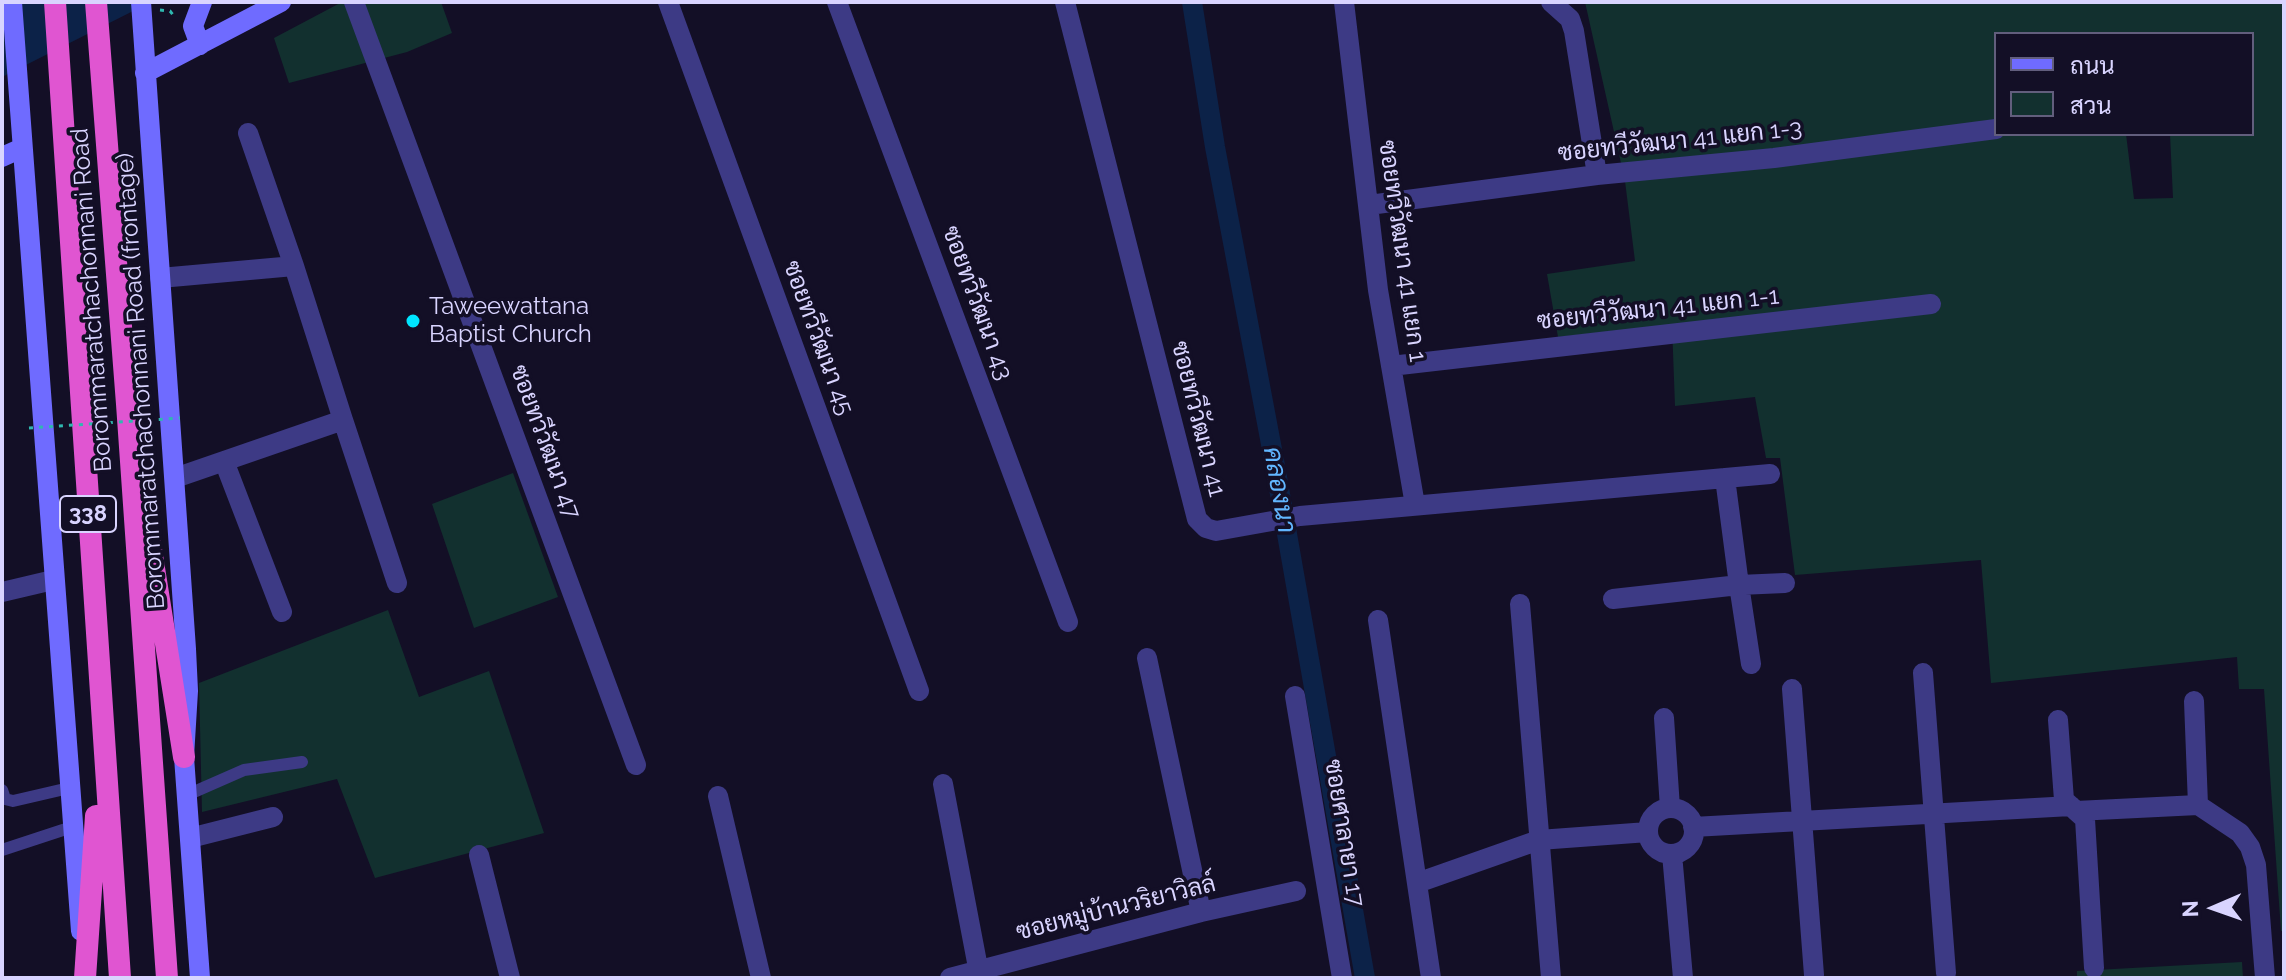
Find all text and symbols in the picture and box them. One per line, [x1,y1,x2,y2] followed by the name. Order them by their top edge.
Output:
[1994,32,2254,136] legend
[2070,51,2115,80] text: ถนน
[2070,91,2112,120] text: สวน
[1557,114,1803,168] street label: ซอยทวีวัฒนา 41 แยก 1-3
[66,127,118,473] street label: Borommaratchachonnani Road
[1372,138,1432,364] street label: ซอยทวีวัฒนา 41 แยก 1
[111,152,171,610] street label: Borommaratchachonnani Road (frontage)
[936,222,1018,384] street label: ซอยทวีวัฒนา 43
[777,257,859,419] street label: ซอยทวีวัฒนา 45
[1536,282,1780,336] street label: ซอยทวีวัฒนา 41 แยก 1-1
[429,293,592,349] place label: Taweewattana Baptist Church
[404,312,422,330] marker: Taweewattana Baptist Church
[1165,338,1231,500] street label: ซอยทวีวัฒนา 41
[504,361,586,523] street label: ซอยทวีวัฒนา 47
[1256,444,1302,536] water label: คลองนา
[60,496,116,532] road number: 338
[1318,757,1370,909] street label: ซอยศาลายา 17
[2174,868,2254,948] north arrow
[1013,869,1219,947] street label: ซอยหมู่บ้านวริยาวิลล์
[2177,900,2203,918] text: N

